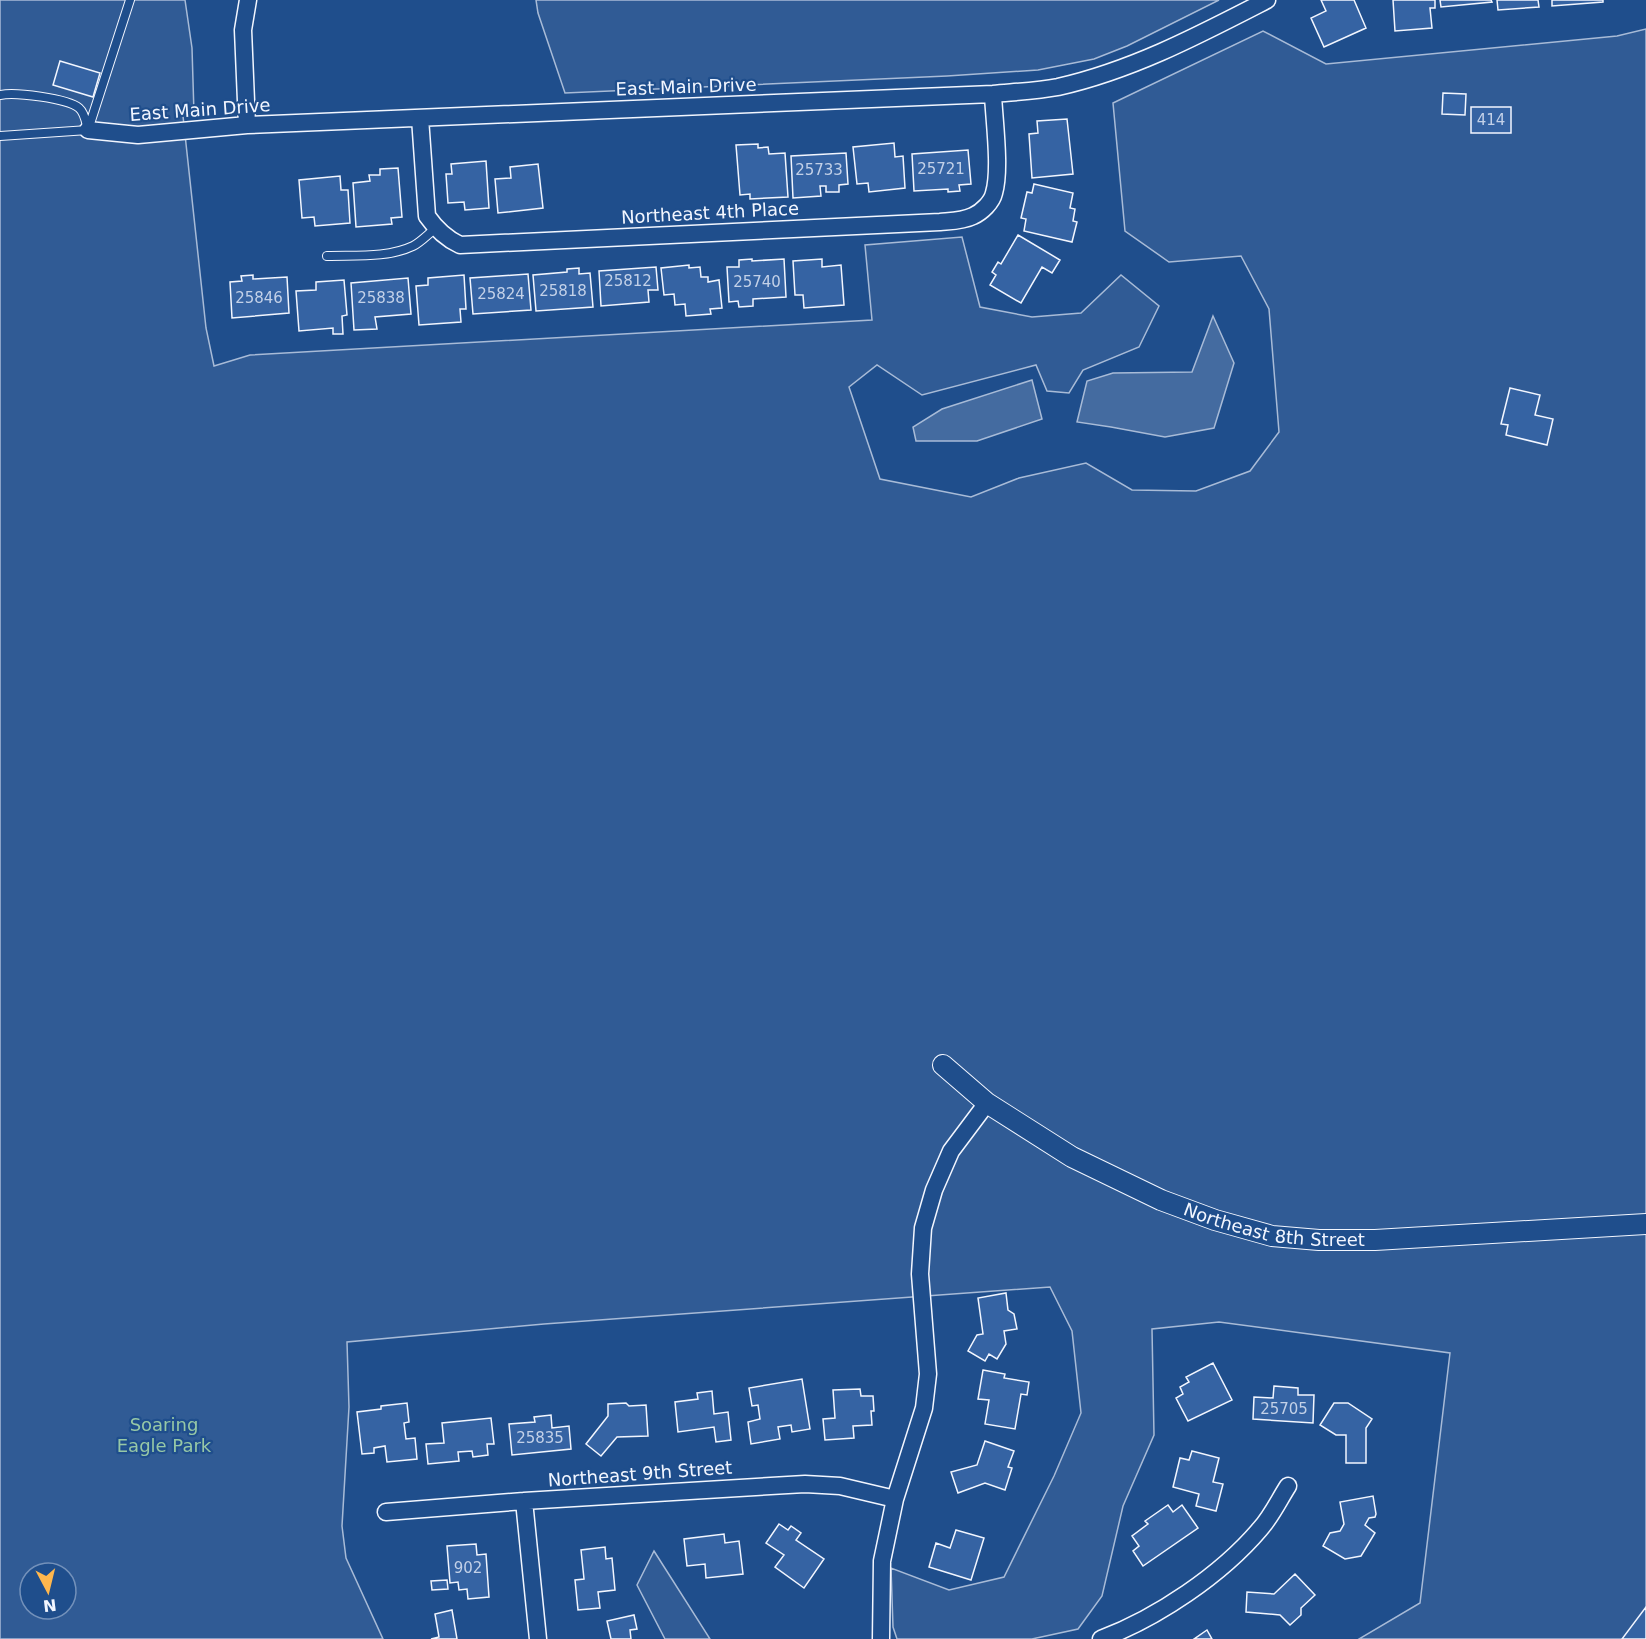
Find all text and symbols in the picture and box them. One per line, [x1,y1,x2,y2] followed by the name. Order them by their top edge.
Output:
[615,74,757,99] street label: East Main Drive
[129,94,271,125] street label: East Main Drive
[1477,111,1505,129] house number: 414
[917,160,965,178] house number: 25721
[795,161,843,179] house number: 25733
[620,197,799,228] street label: Northeast 4th Place
[604,272,652,290] house number: 25812
[733,273,781,291] house number: 25740
[539,282,587,300] house number: 25818
[477,285,525,303] house number: 25824
[235,289,283,307] house number: 25846
[357,289,405,307] house number: 25838
[1181,1198,1365,1250] street label: Northeast 8th Street
[1260,1400,1308,1418] house number: 25705
[117,1414,212,1456] park label: Soaring Eagle Park
[516,1429,564,1447] house number: 25835
[547,1457,733,1490] street label: Northeast 9th Street
[454,1559,482,1577] house number: 902
[18,1561,78,1621] north arrow
[42,1595,58,1616] text: N

